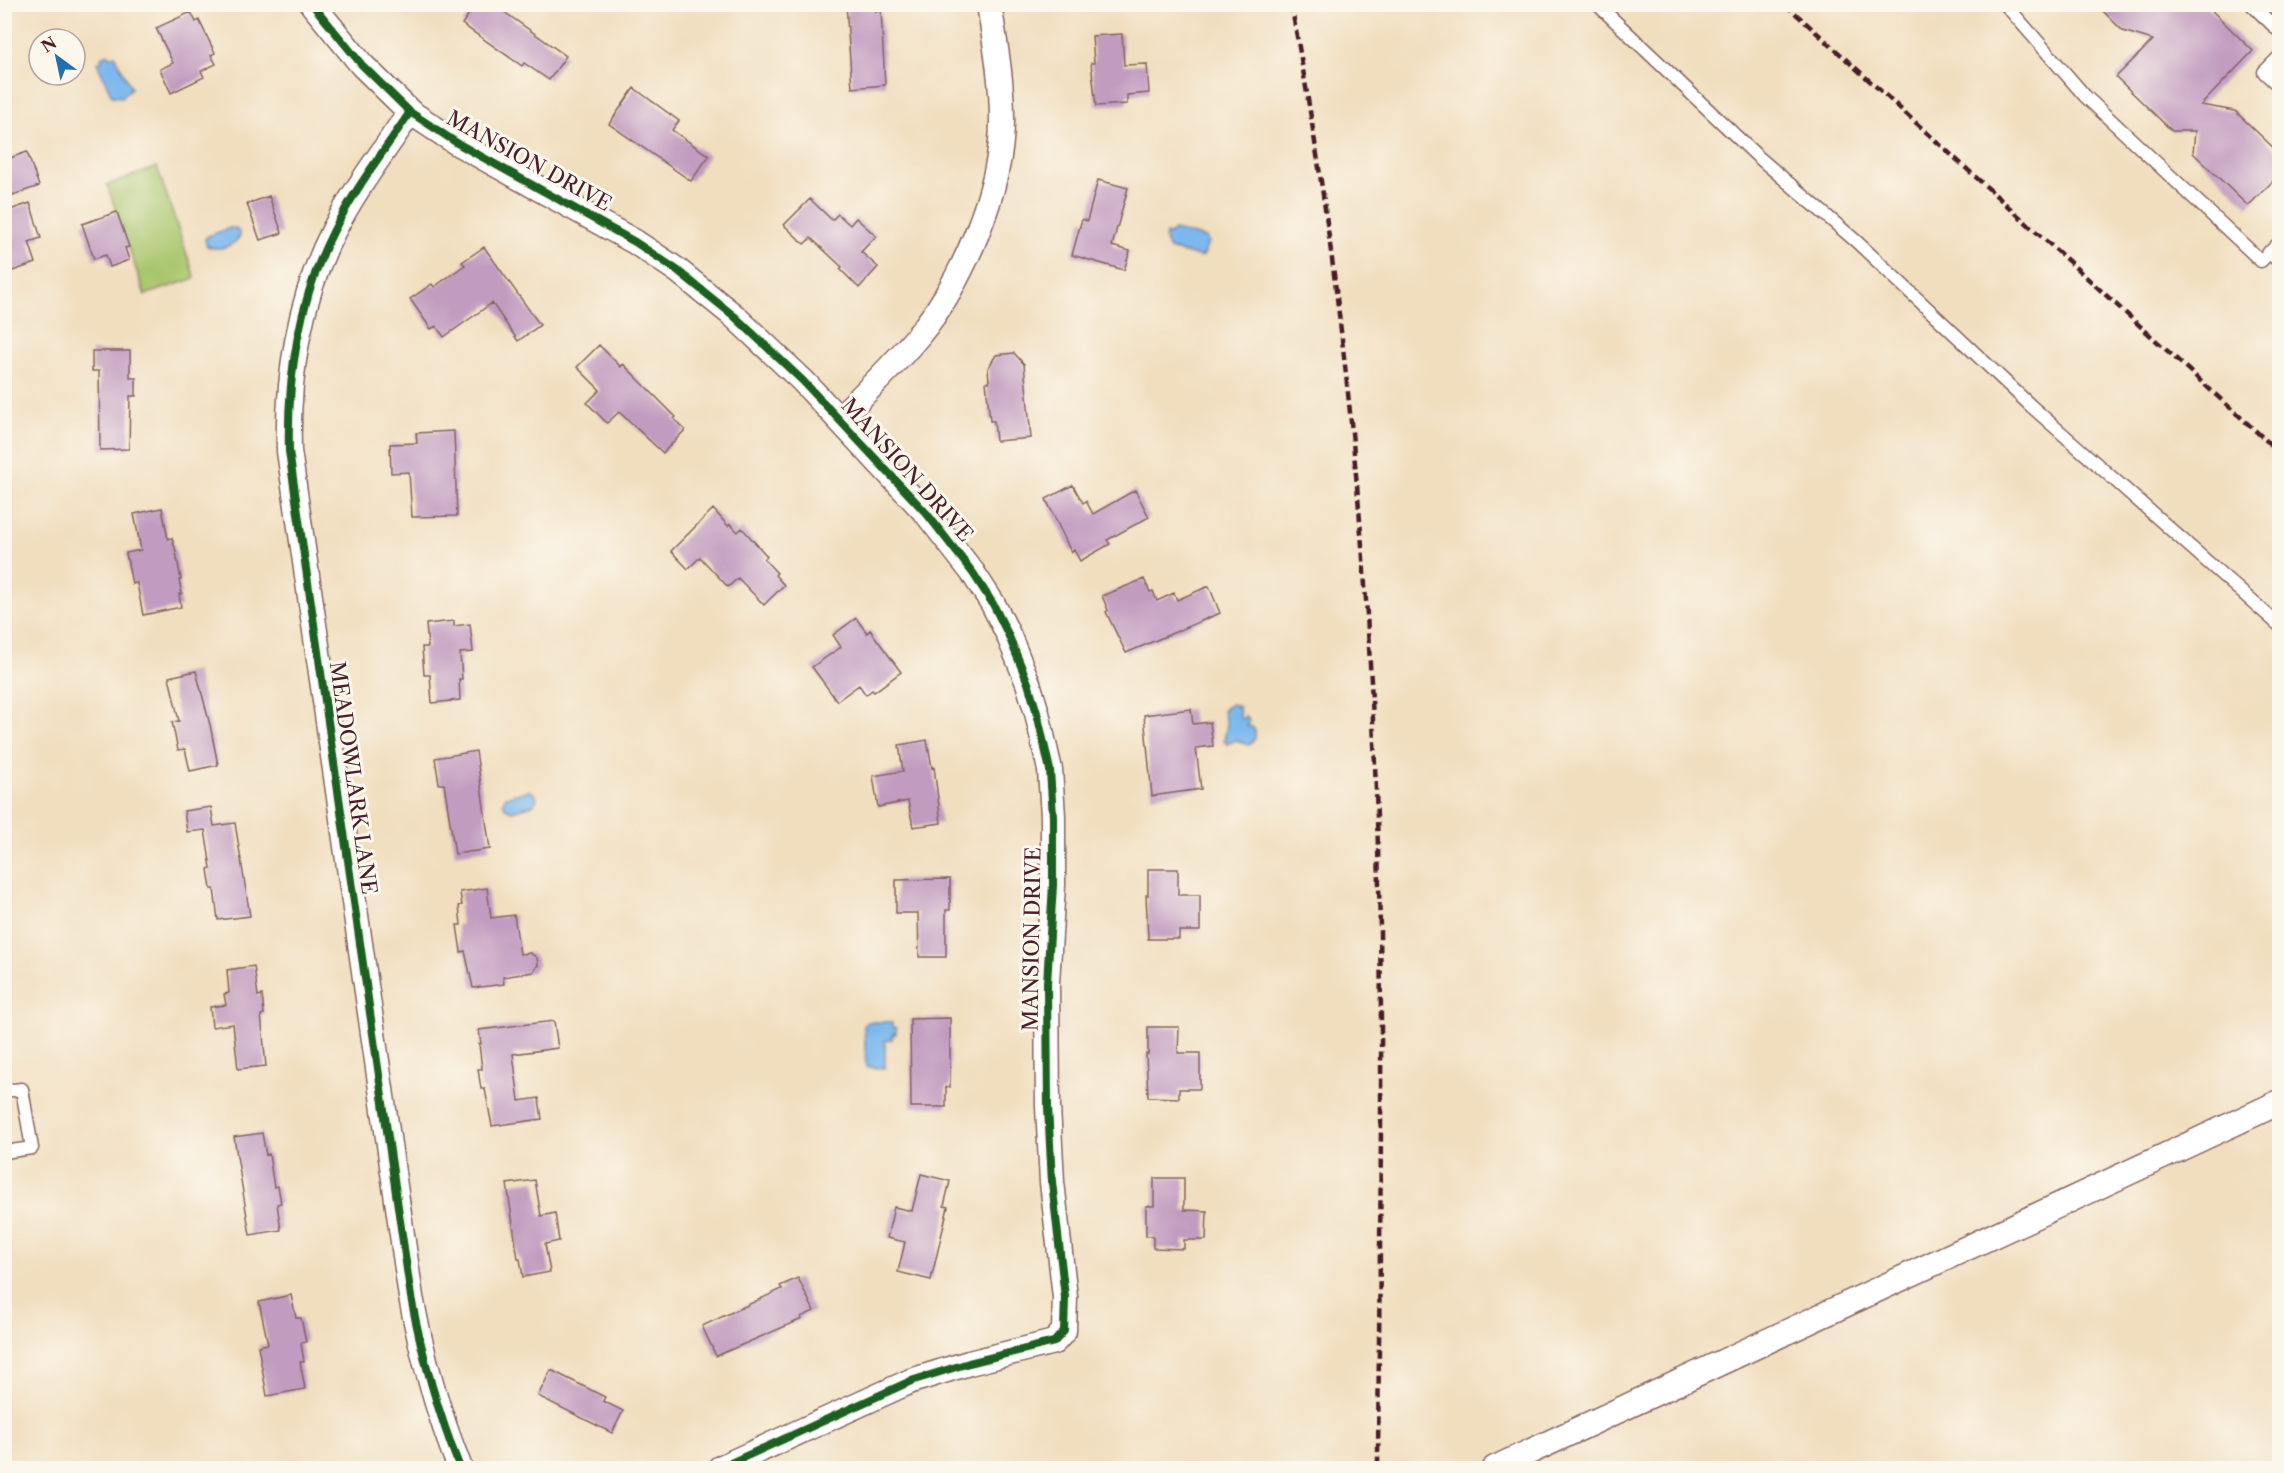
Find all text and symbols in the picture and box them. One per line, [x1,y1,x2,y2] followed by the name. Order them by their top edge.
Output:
[27,27,87,87] north arrow
[38,32,60,57] text: N
[443,105,616,216] street label: MANSION DRIVE
[836,393,978,546] street label: MANSION DRIVE
[325,660,382,896] street label: MEADOWLARK LANE
[1017,847,1046,1031] street label: MANSION DRIVE

